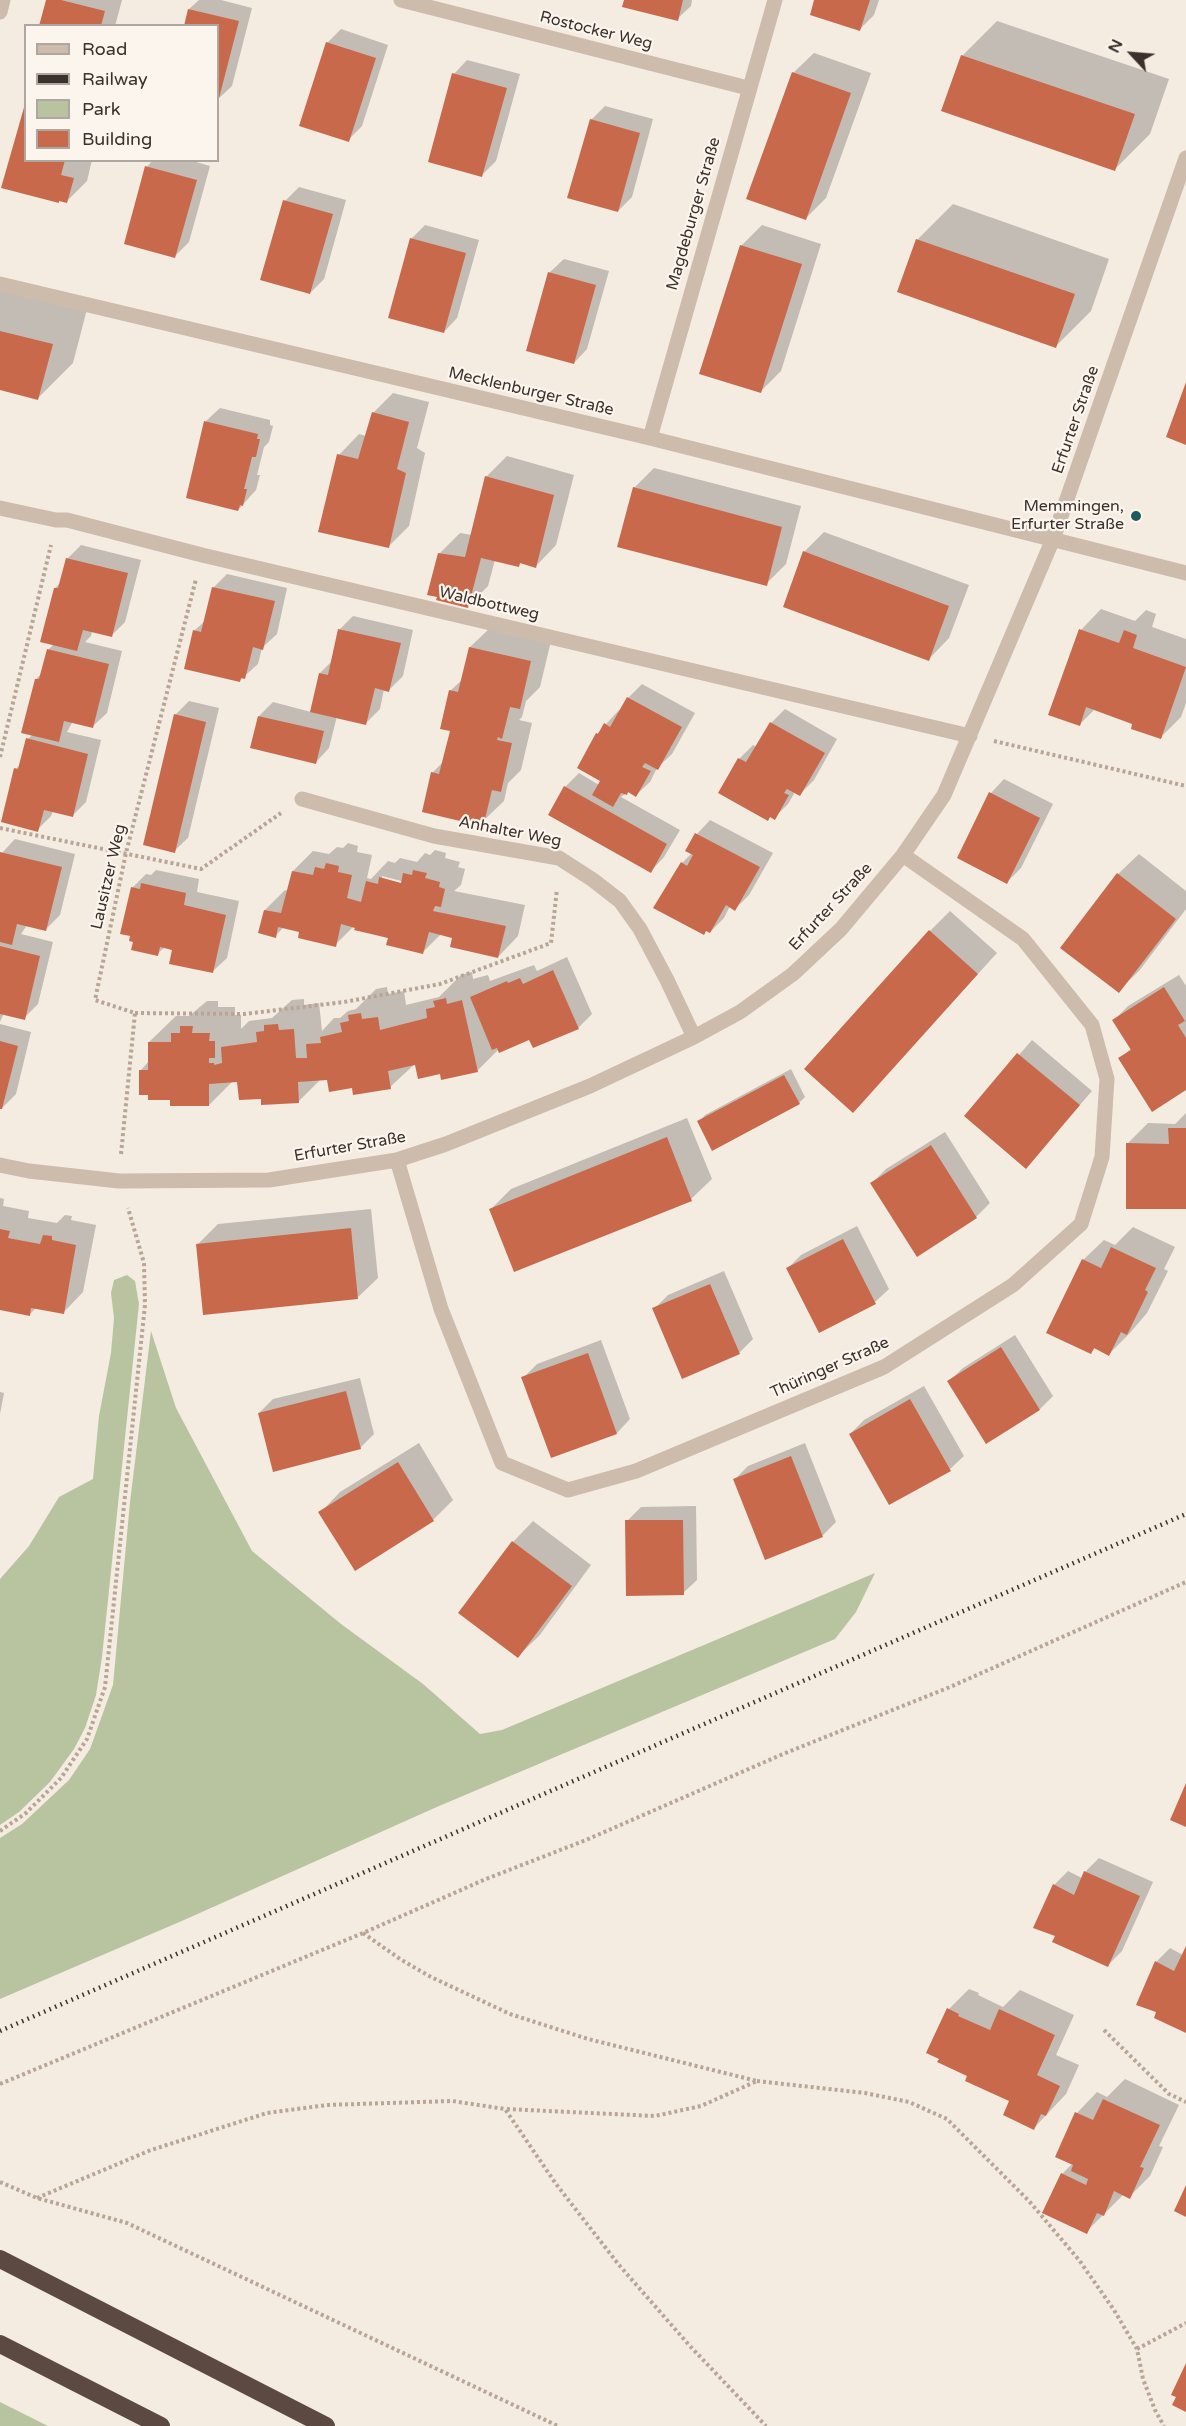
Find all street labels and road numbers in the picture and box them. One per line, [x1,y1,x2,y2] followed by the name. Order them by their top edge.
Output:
[538,8,654,54] street label: Rostocker Weg
[663,135,725,293] street label: Magdeburger Straße
[1049,363,1103,477] street label: Erfurter Straße
[447,364,615,420] street label: Mecklenburger Straße
[437,583,541,625] street label: Waldbottweg
[457,813,563,851] street label: Anhalter Weg
[88,822,130,932] street label: Lausitzer Weg
[785,859,877,955] street label: Erfurter Straße
[293,1128,407,1166] street label: Erfurter Straße
[768,1333,892,1403] street label: Thüringer Straße

